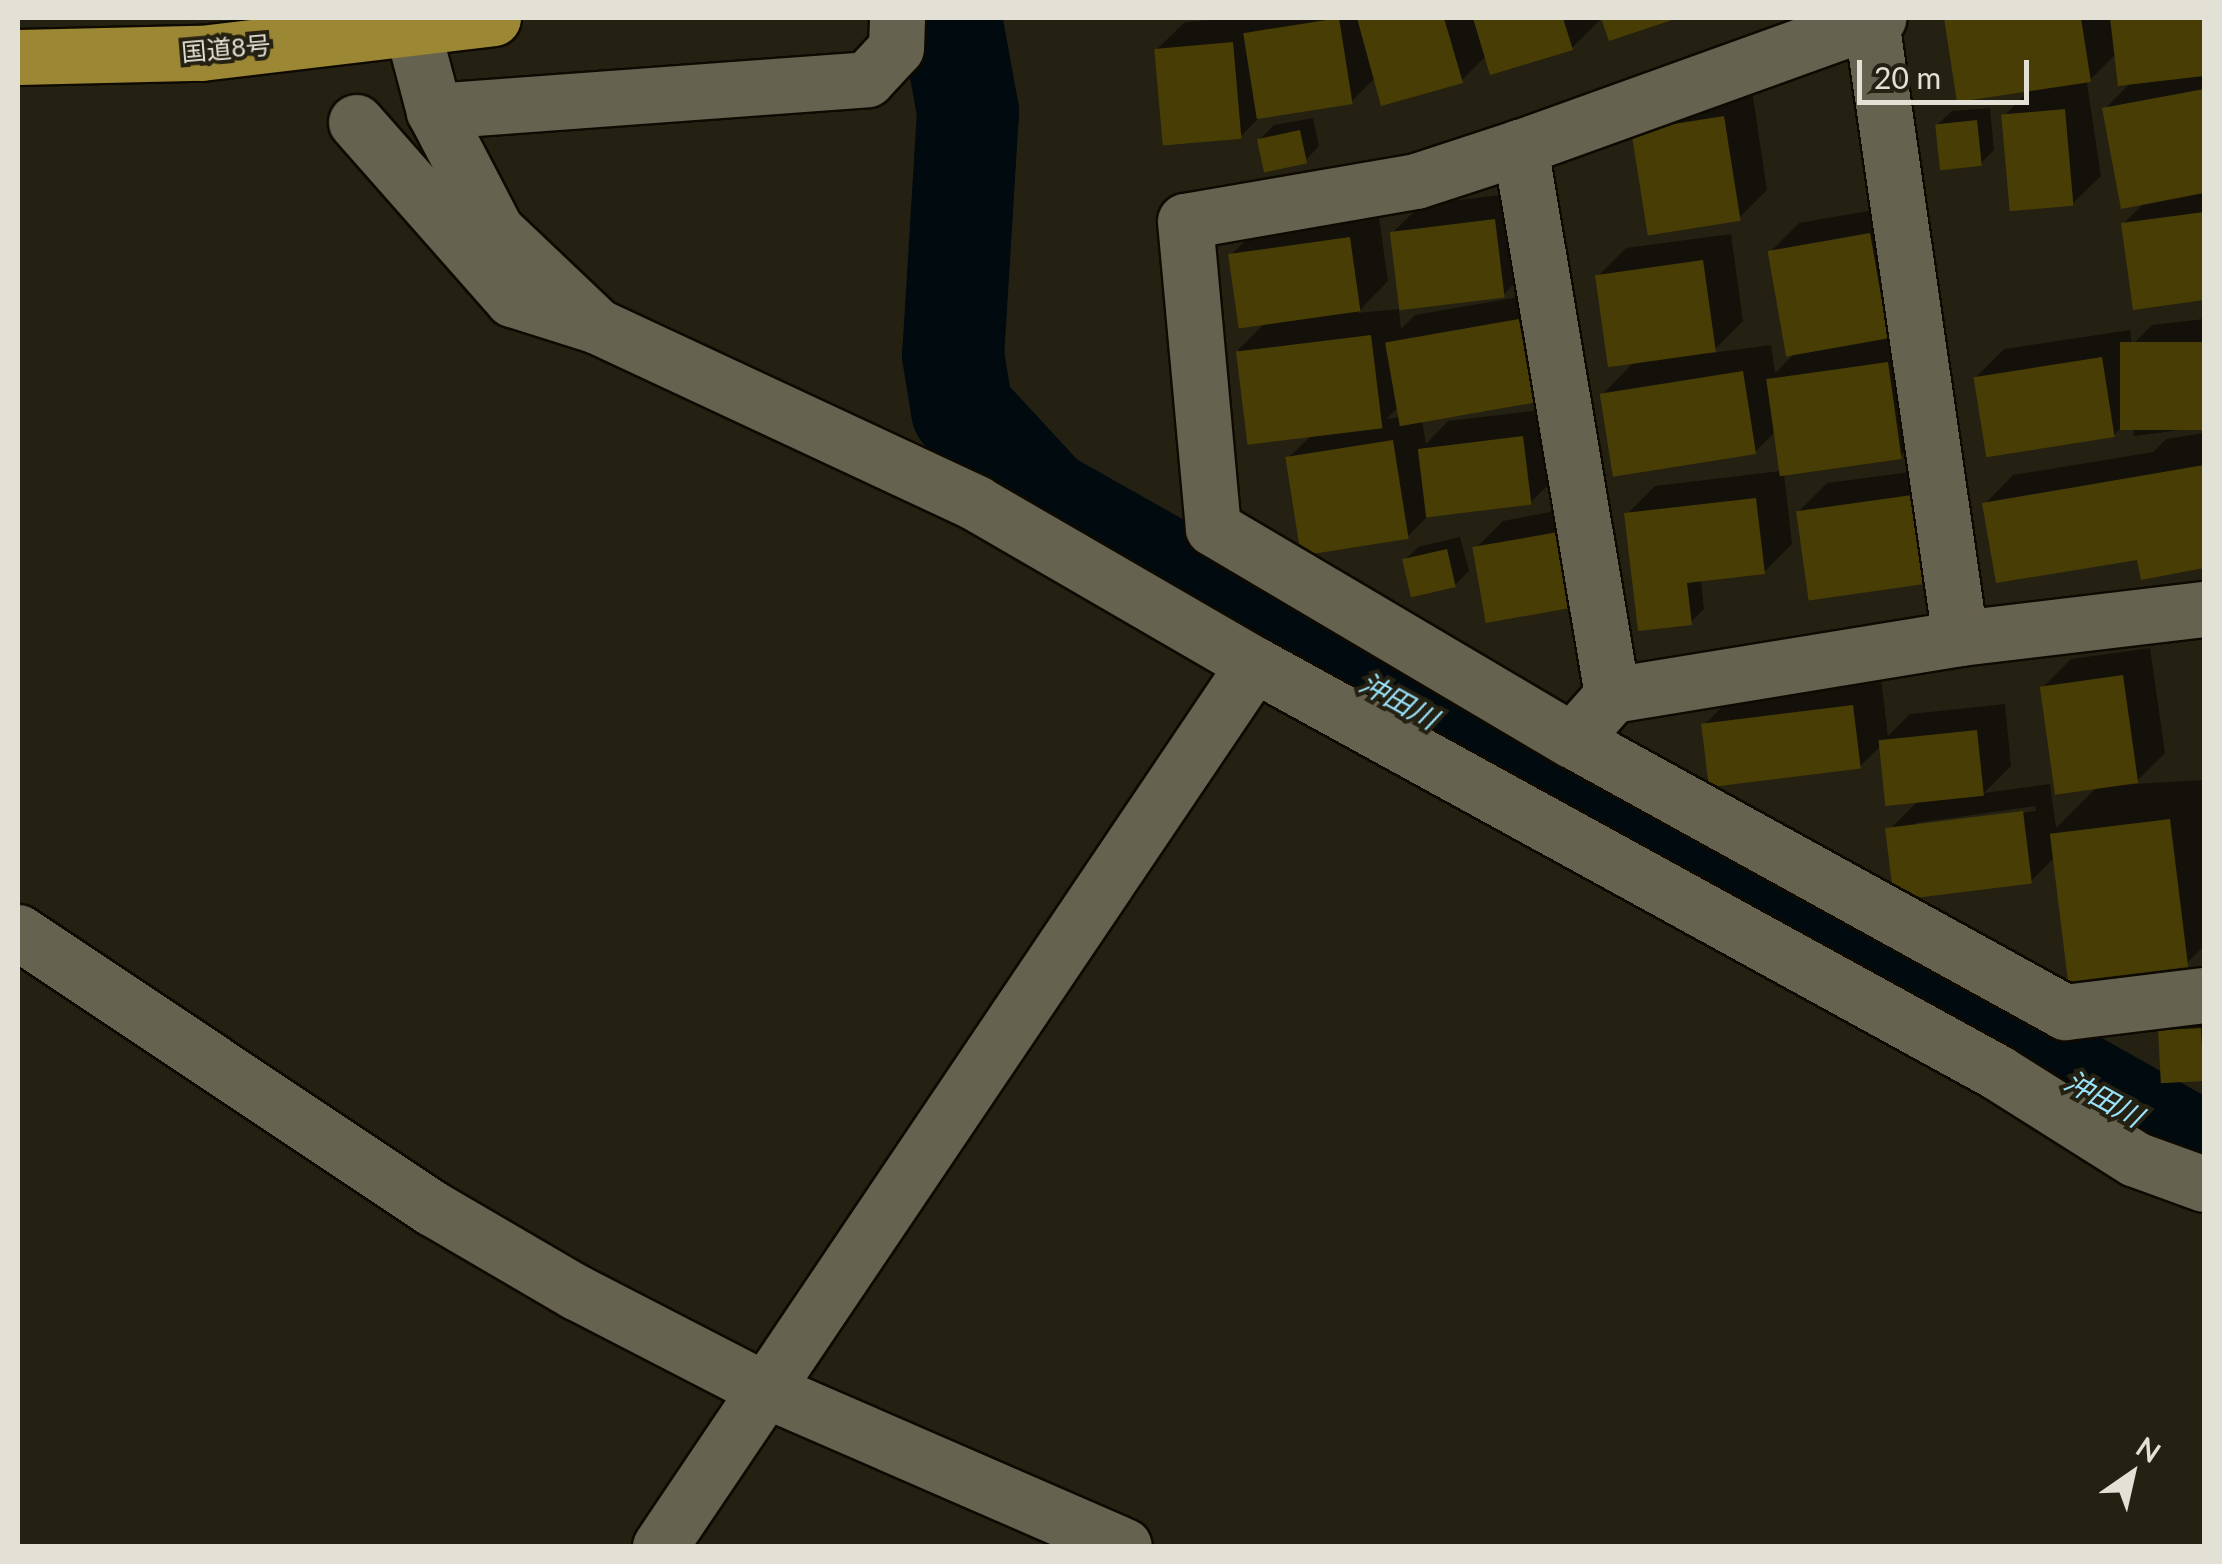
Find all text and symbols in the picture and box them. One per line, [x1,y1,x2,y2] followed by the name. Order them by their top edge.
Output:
[180,29,272,67] street label: 国道8号
[1862,40,2034,102] scale bar
[1874,59,1941,95] text: 20 m
[1354,665,1444,735] water label: 沖田川
[2059,1063,2149,1133] water label: 沖田川
[2082,1424,2182,1524] north arrow
[2130,1429,2167,1469] text: N

